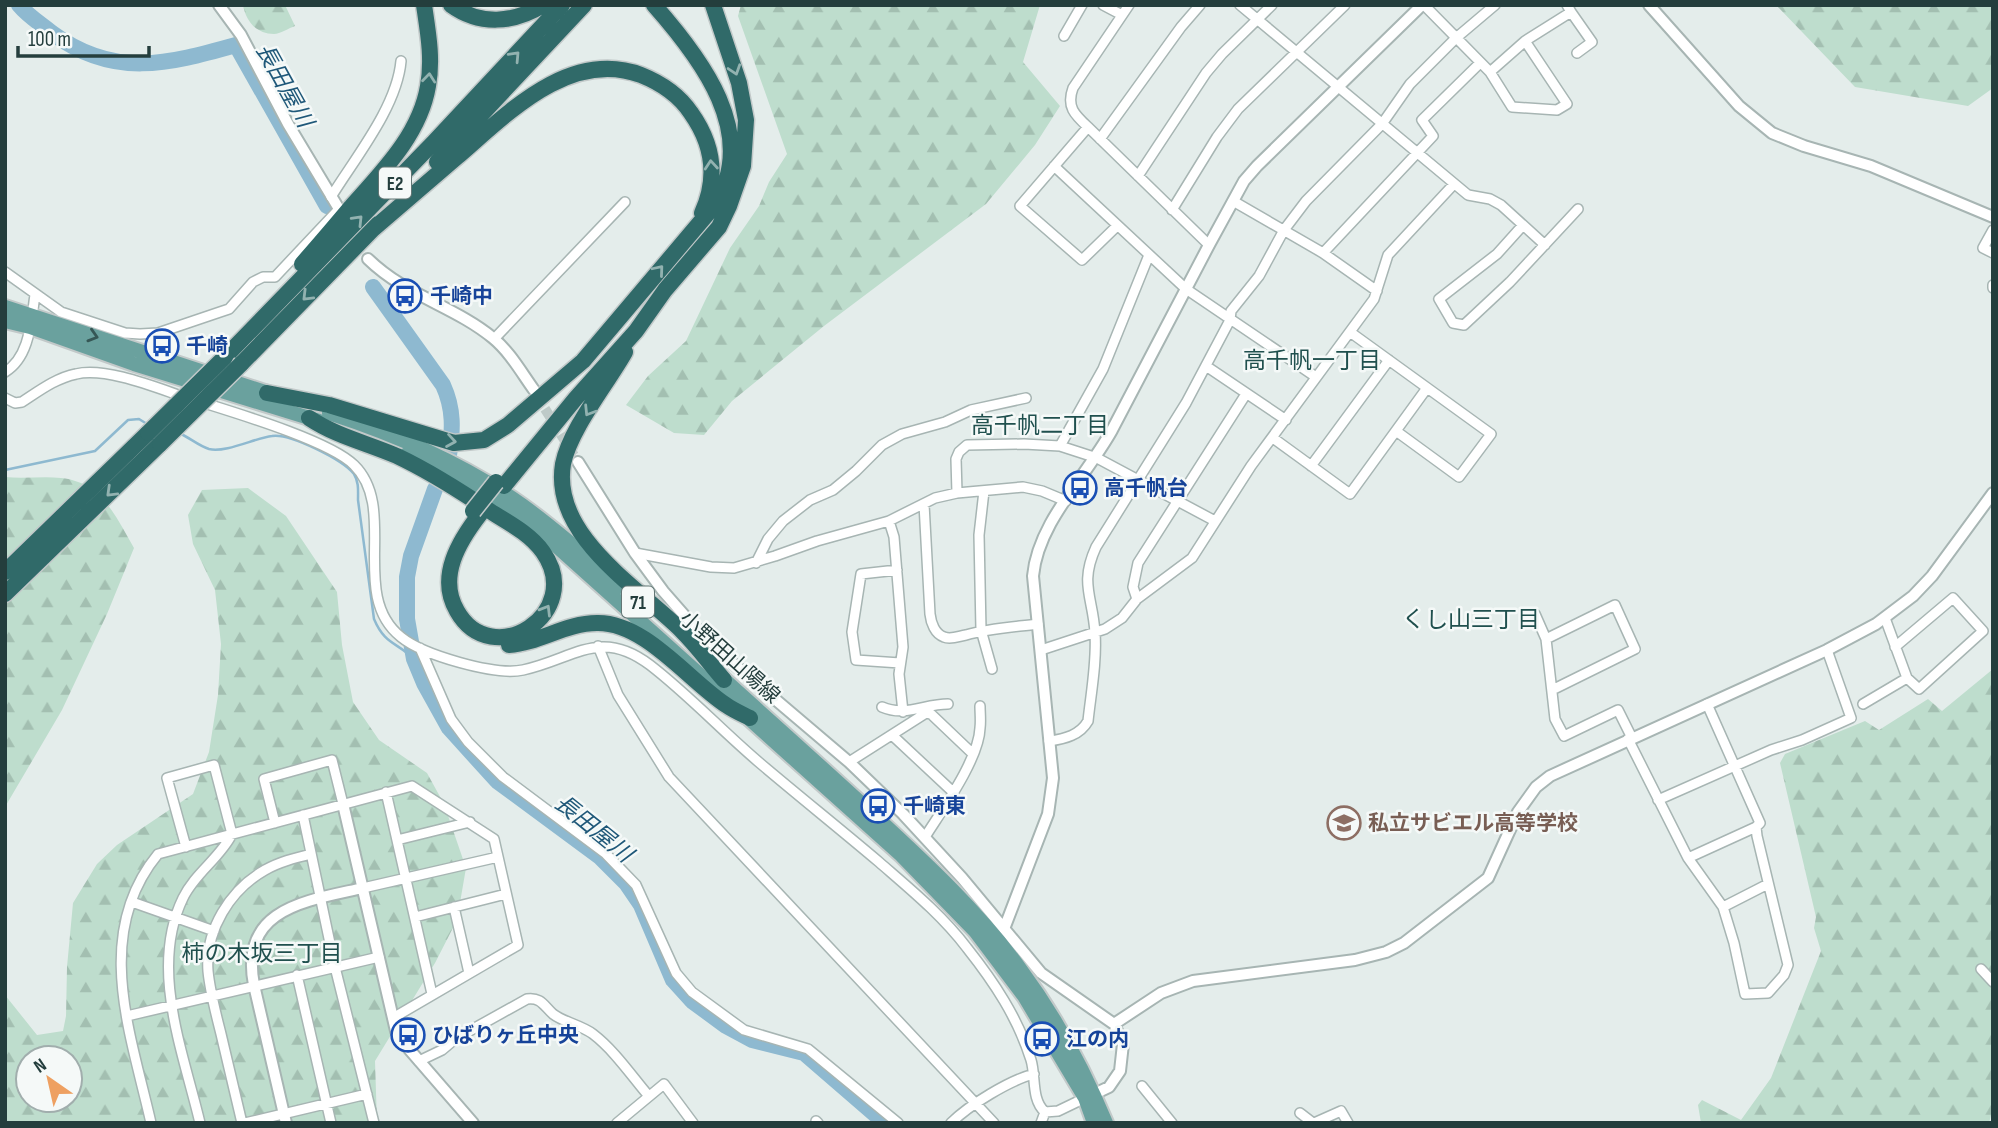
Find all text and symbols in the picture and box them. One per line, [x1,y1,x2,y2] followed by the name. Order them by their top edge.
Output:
[18,14,149,58] scale bar
[28,27,71,52] text: 100 m
[250,38,320,135] water label: 長田屋川
[507,51,519,64] one-way arrow
[727,63,741,75] one-way arrow
[421,72,436,84] one-way arrow
[704,159,719,170] one-way arrow
[379,168,411,198] road number: E2
[350,215,363,228] one-way arrow
[651,265,663,278] one-way arrow
[386,277,424,315] bus stop icon: 千崎中
[430,284,493,309] place label: 千崎中
[303,288,316,301] one-way arrow
[87,327,99,342] one-way arrow
[143,327,181,365] bus stop icon: 千崎
[186,334,228,359] place label: 千崎
[1243,347,1381,375] district label: 高千帆一丁目
[584,403,597,416] one-way arrow
[971,412,1109,440] district label: 高千帆二丁目
[445,434,456,449] one-way arrow
[1061,469,1099,507] bus stop icon: 高千帆台
[1104,476,1188,501] place label: 高千帆台
[106,483,119,496] one-way arrow
[622,586,654,618] road number: 71
[537,604,550,617] one-way arrow
[674,606,785,709] street label: 小野田山陽線
[1402,606,1540,634] district label: くし山三丁目
[859,787,897,825] bus stop icon: 千崎東
[549,789,640,870] water label: 長田屋川
[903,794,966,819] place label: 千崎東
[1325,804,1363,842] school or university icon: 私立サビエル高等学校
[1368,811,1578,836] place label: 私立サビエル高等学校
[182,940,343,968] district label: 柿の木坂三丁目
[389,1016,427,1054] bus stop icon: ひばりヶ丘中央
[1023,1020,1061,1058] bus stop icon: 江の内
[432,1023,579,1048] place label: ひばりヶ丘中央
[1066,1027,1129,1052] place label: 江の内
[14,1044,84,1114] north arrow
[30,1054,51,1079] text: N

